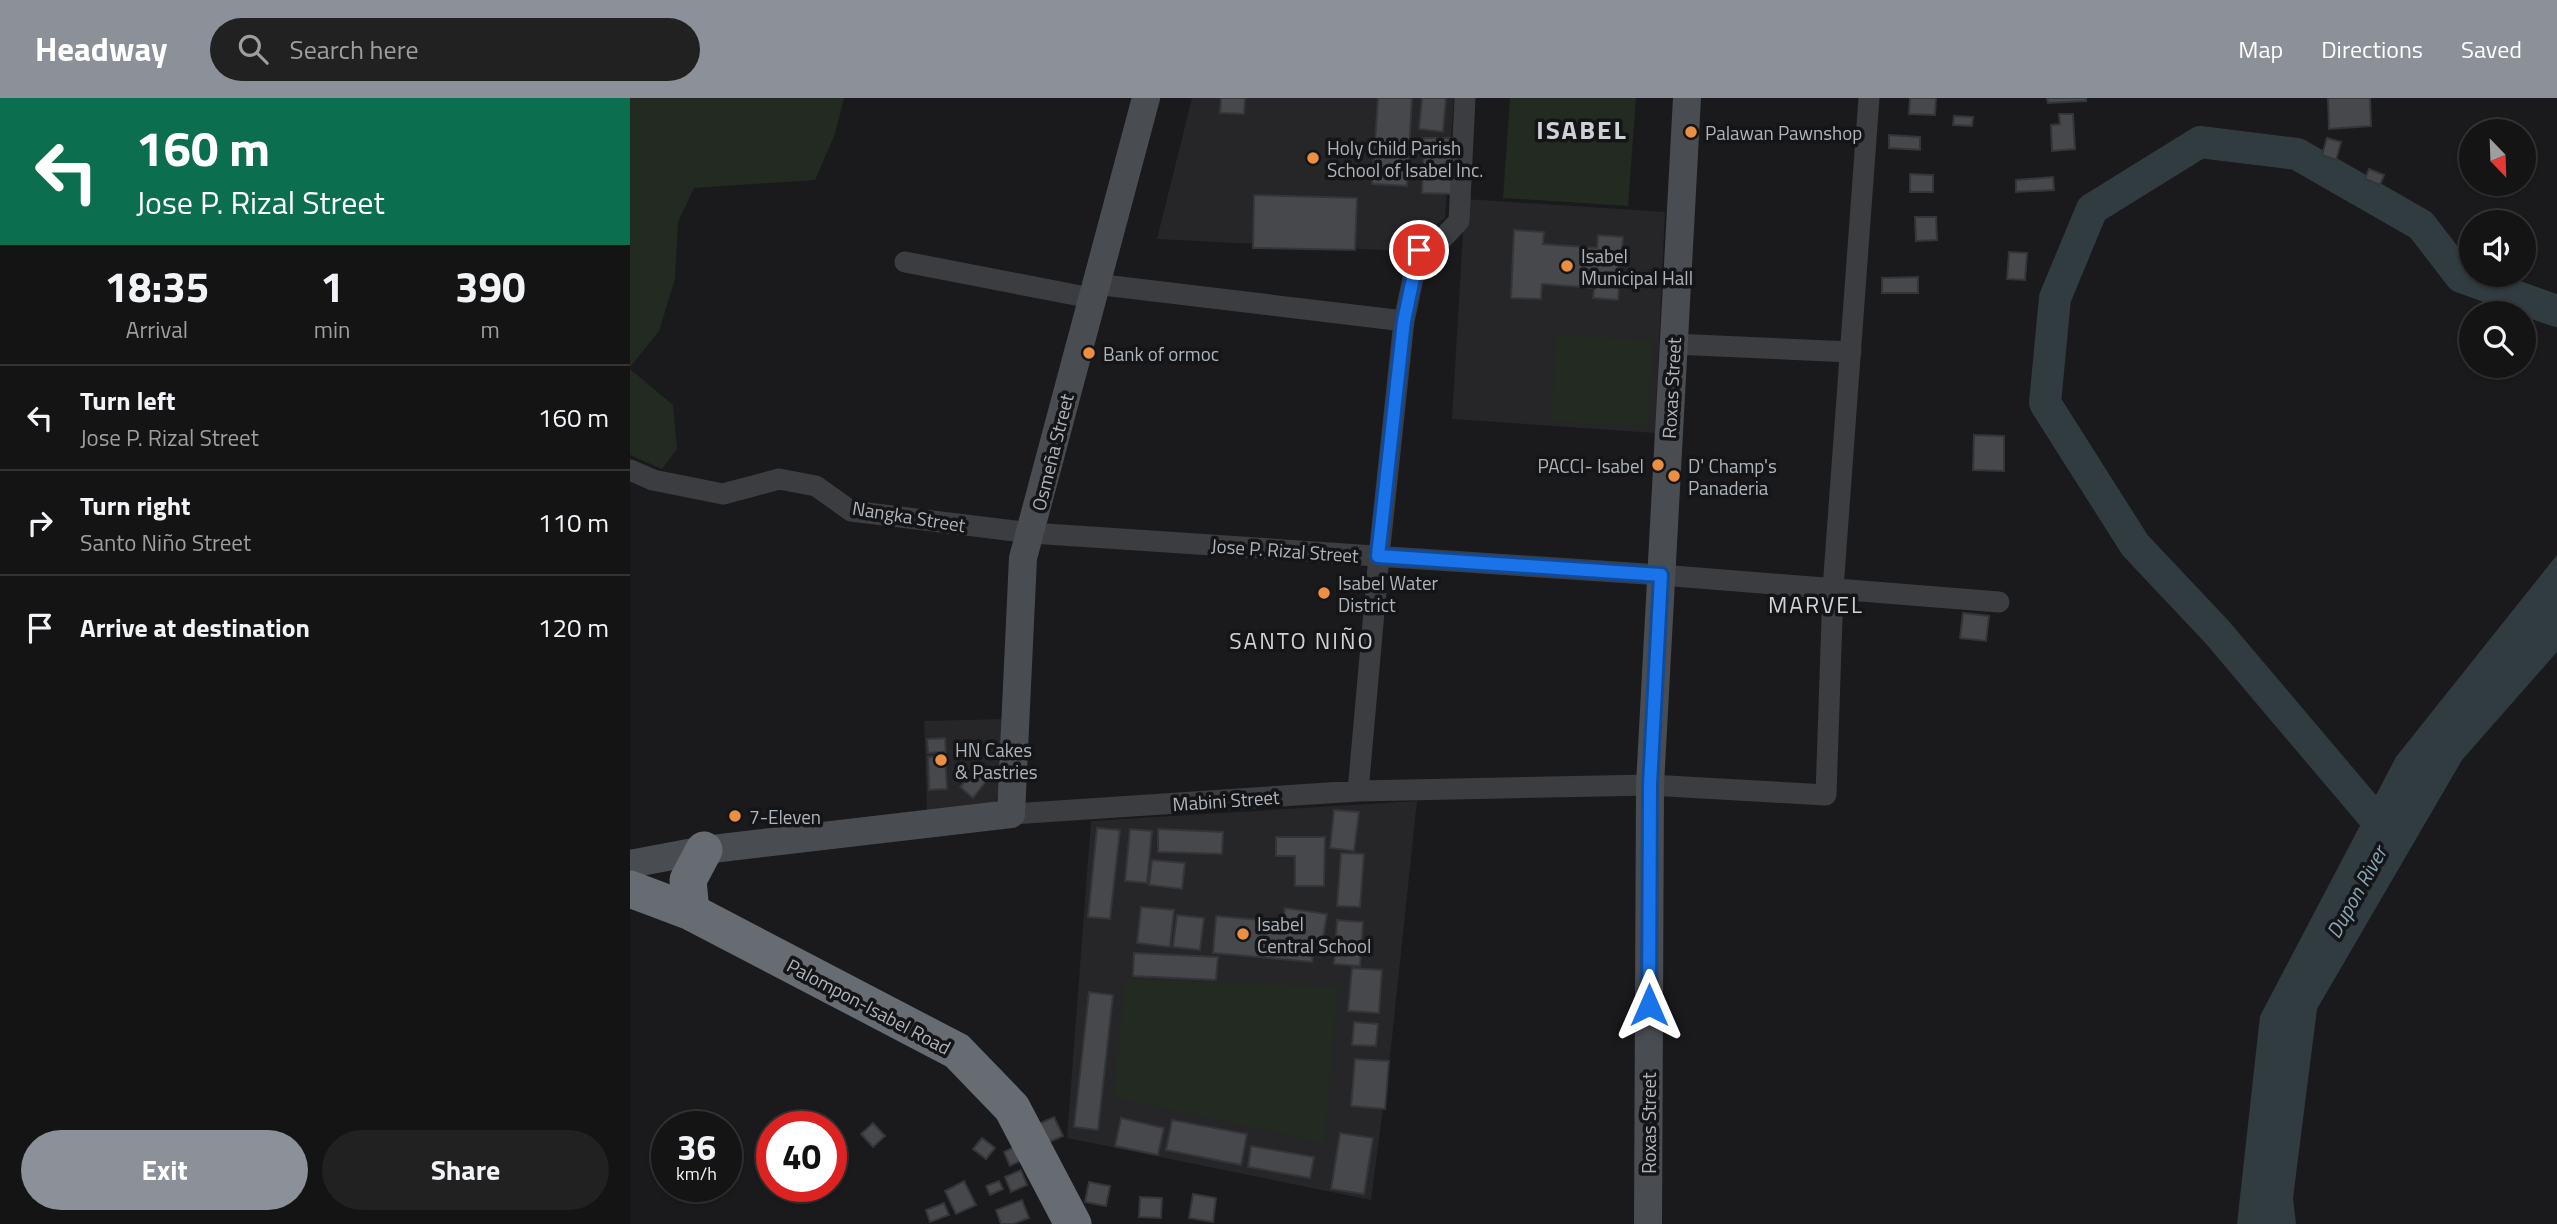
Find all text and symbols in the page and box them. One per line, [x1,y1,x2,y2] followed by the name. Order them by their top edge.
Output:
[210,18,700,81] search box
[35,24,168,74] text: Headway
[234,30,272,68] icon: search
[290,30,419,69] text: Search here
[2238,31,2283,67] text: Map
[2321,31,2423,67] text: Directions
[2461,31,2522,67] text: Saved
[136,110,270,185] text: 160 m
[1536,110,1628,149] district label: ISABEL
[1705,118,1862,147] place label: Palawan Pawnshop
[2459,119,2536,196] north arrow
[2459,119,2536,378] map controls
[1683,124,1699,140] marker: Palawan Pawnshop
[21,126,112,217] icon: left
[1327,133,1483,184] place label: Holy Child Parish School of Isabel Inc.
[1305,150,1321,166] marker: Holy Child Parish School of Isabel Inc.
[136,178,385,226] text: Jose P. Rizal Street
[2459,210,2536,287] button: sound
[1389,220,1449,280] pin
[1400,231,1438,269] icon: arrive
[1581,241,1693,292] place label: Isabel Municipal Hall
[104,254,209,318] text: 18:35
[320,254,344,318] text: 1
[455,254,525,318] text: 390
[1559,258,1575,274] marker: Isabel Municipal Hall
[2459,301,2536,378] button: search
[126,312,188,347] text: Arrival
[314,312,350,347] text: min
[481,312,500,347] text: m
[1654,336,1688,439] street label: Roxas Street
[1103,339,1219,368] place label: Bank of ormoc
[1081,345,1097,361] marker: Bank of ormoc
[80,381,175,420] text: Turn left
[1023,390,1081,514] street label: Osmeña Street
[538,398,609,437] text: 160 m
[21,399,59,437] icon: left
[80,420,259,455] text: Jose P. Rizal Street
[1538,451,1644,480] place label: PACCI- Isabel
[1688,451,1777,502] place label: D' Champ's Panaderia
[1650,457,1666,473] marker: PACCI- Isabel
[1666,468,1682,484] marker: D' Champ's Panaderia
[80,486,191,525] text: Turn right
[850,493,968,539] street label: Nangka Street
[538,503,609,542] text: 110 m
[21,504,59,542] icon: right
[80,525,251,560] text: Santo Niño Street
[1210,530,1360,570] street label: Jose P. Rizal Street
[1338,568,1439,619] place label: Isabel Water District
[1316,585,1332,601] marker: Isabel Water District
[1768,587,1864,622] district label: MARVEL
[80,608,310,647] text: Arrive at destination
[538,608,609,647] text: 120 m
[21,609,59,647] icon: arrive
[1229,623,1375,658] district label: SANTO NIÑO
[955,735,1038,786] place label: HN Cakes & Pastries
[933,752,949,768] marker: HN Cakes & Pastries
[1172,782,1281,818] street label: Mabini Street
[749,802,821,831] place label: 7-Eleven
[727,808,743,824] marker: 7-Eleven
[2318,838,2396,944] water label: Dupon River
[1257,909,1371,960] place label: Isabel Central School
[1235,926,1251,942] marker: Isabel Central School
[782,951,956,1061] street label: Palompon-Isabel Road
[1612,968,1686,1042] position arrow
[1634,1072,1663,1174] street label: Roxas Street
[756,1111,847,1202] speed limit sign: 40
[677,1120,716,1174] text: 36
[21,1130,308,1210] button: Exit
[322,1130,609,1210] button: Share
[676,1160,717,1187] text: km/h

